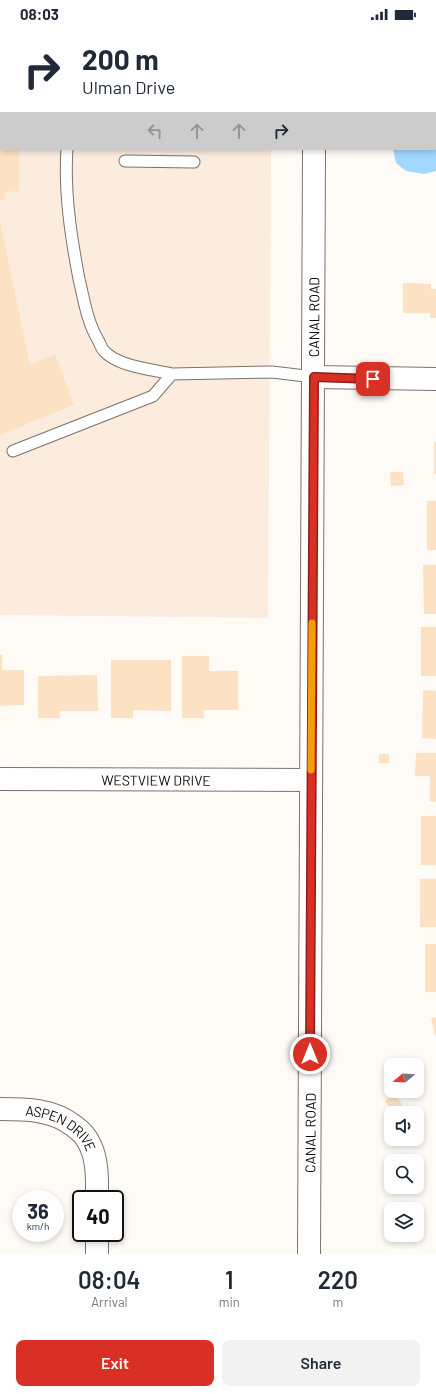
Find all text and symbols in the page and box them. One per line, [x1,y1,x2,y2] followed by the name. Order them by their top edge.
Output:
[20,5,59,23] text: 08:03
[82,42,159,76] text: 200 m
[16,44,68,96] icon: right
[82,76,175,98] text: Ulman Drive
[144,120,166,142] icon: left
[186,120,208,142] icon: ahead
[228,120,250,142] icon: ahead
[270,120,292,142] icon: right
[305,277,322,357] street label: CANAL ROAD
[356,362,390,396] pin
[362,368,384,390] icon: arrive
[101,771,211,788] street label: WESTVIEW DRIVE
[289,1033,331,1075] position arrow
[384,1058,424,1098] north arrow
[384,1058,424,1242] map controls
[301,1093,318,1173] street label: CANAL ROAD
[25,1101,100,1153] street label: ASPEN DRIVE
[384,1106,424,1146] button: sound
[384,1154,424,1194] button: search
[72,1190,124,1242] speed limit sign: 40
[27,1199,49,1223] text: 36
[384,1202,424,1242] button: layers
[27,1220,49,1232] text: km/h
[78,1265,141,1294] text: 08:04
[225,1265,234,1294] text: 1
[318,1265,358,1294] text: 220
[91,1294,128,1310] text: Arrival
[219,1294,240,1310] text: min
[333,1294,343,1310] text: m
[16,1340,214,1386] button: Exit
[222,1340,420,1386] button: Share

